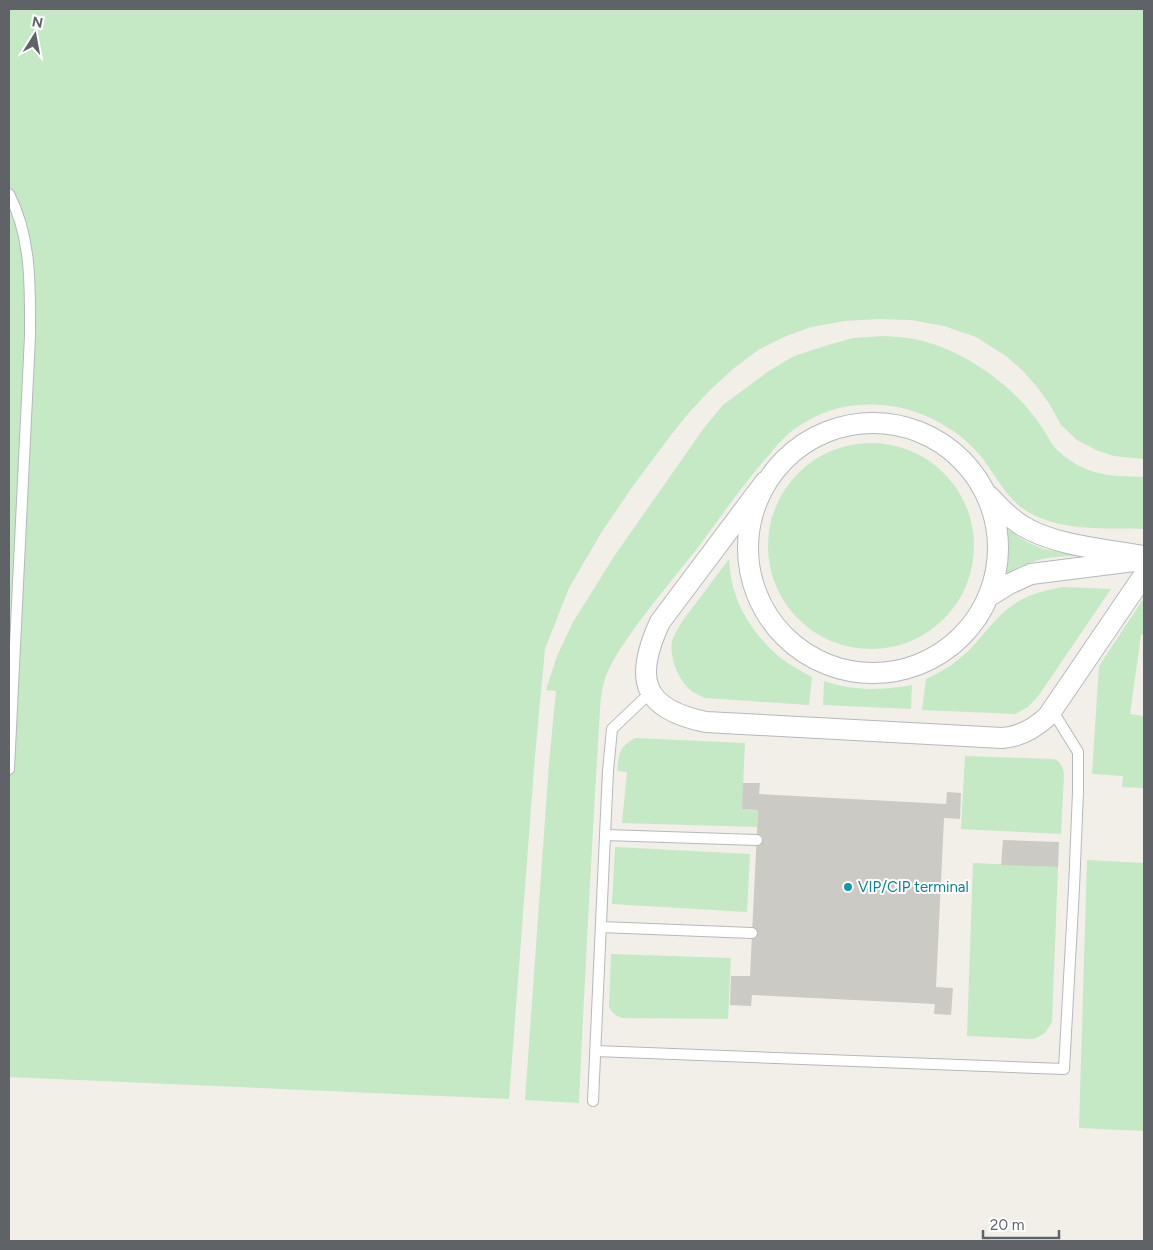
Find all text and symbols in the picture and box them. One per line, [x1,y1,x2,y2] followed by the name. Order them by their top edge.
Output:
[10,10,60,60] north arrow
[30,13,44,32] text: N
[858,878,969,896] place label: VIP/CIP terminal
[842,881,854,893] marker: VIP/CIP terminal
[983,1208,1059,1240] scale bar
[990,1216,1024,1234] text: 20 m

